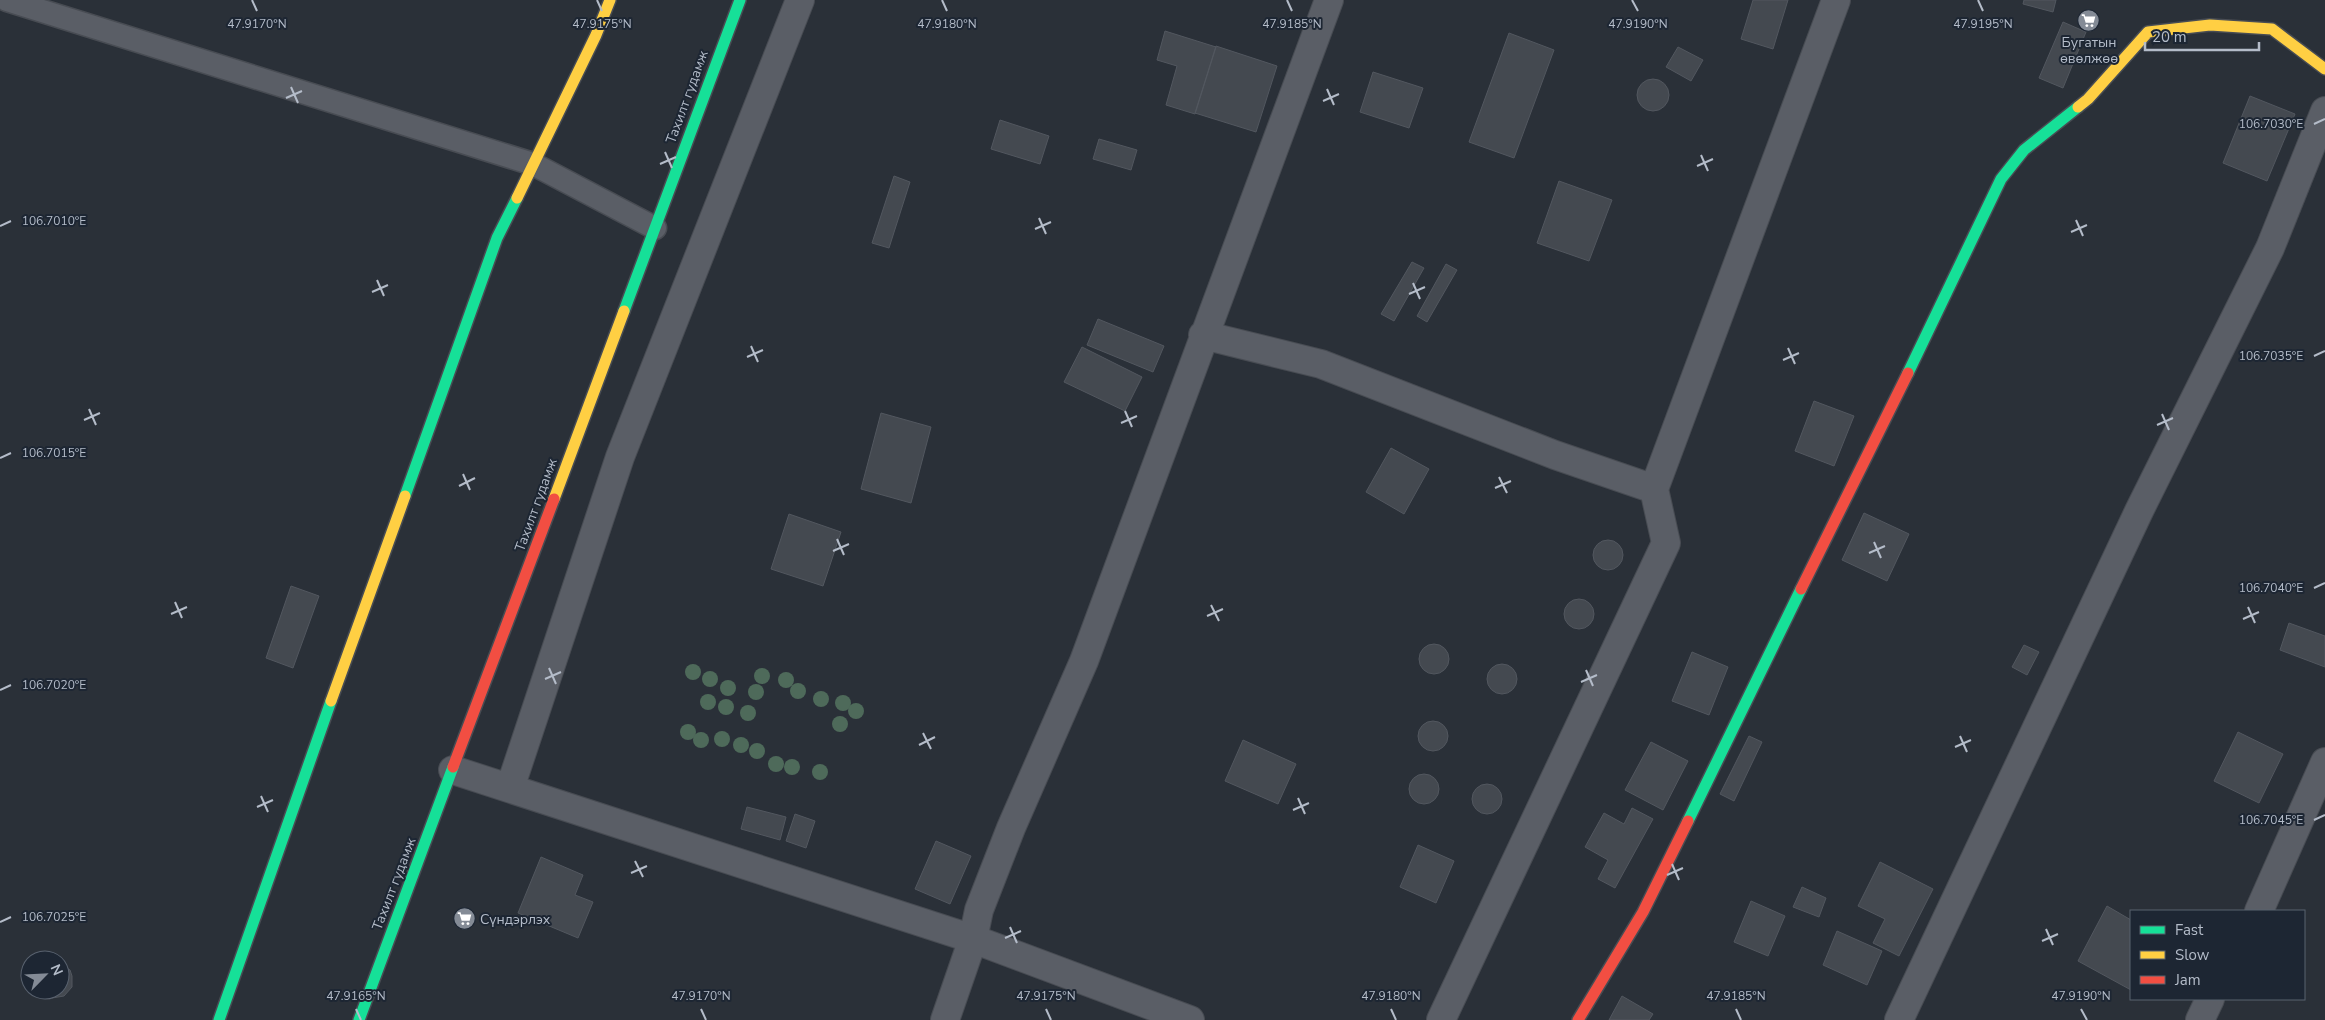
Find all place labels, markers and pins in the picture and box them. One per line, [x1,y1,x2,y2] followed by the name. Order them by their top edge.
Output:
[2077,8,2101,32] supermarket icon: Бугатын өвөлжөө
[2060,33,2118,68] place label: Бугатын өвөлжөө
[452,907,476,931] supermarket icon: Сүндэрлэх
[480,910,551,929] place label: Сүндэрлэх

